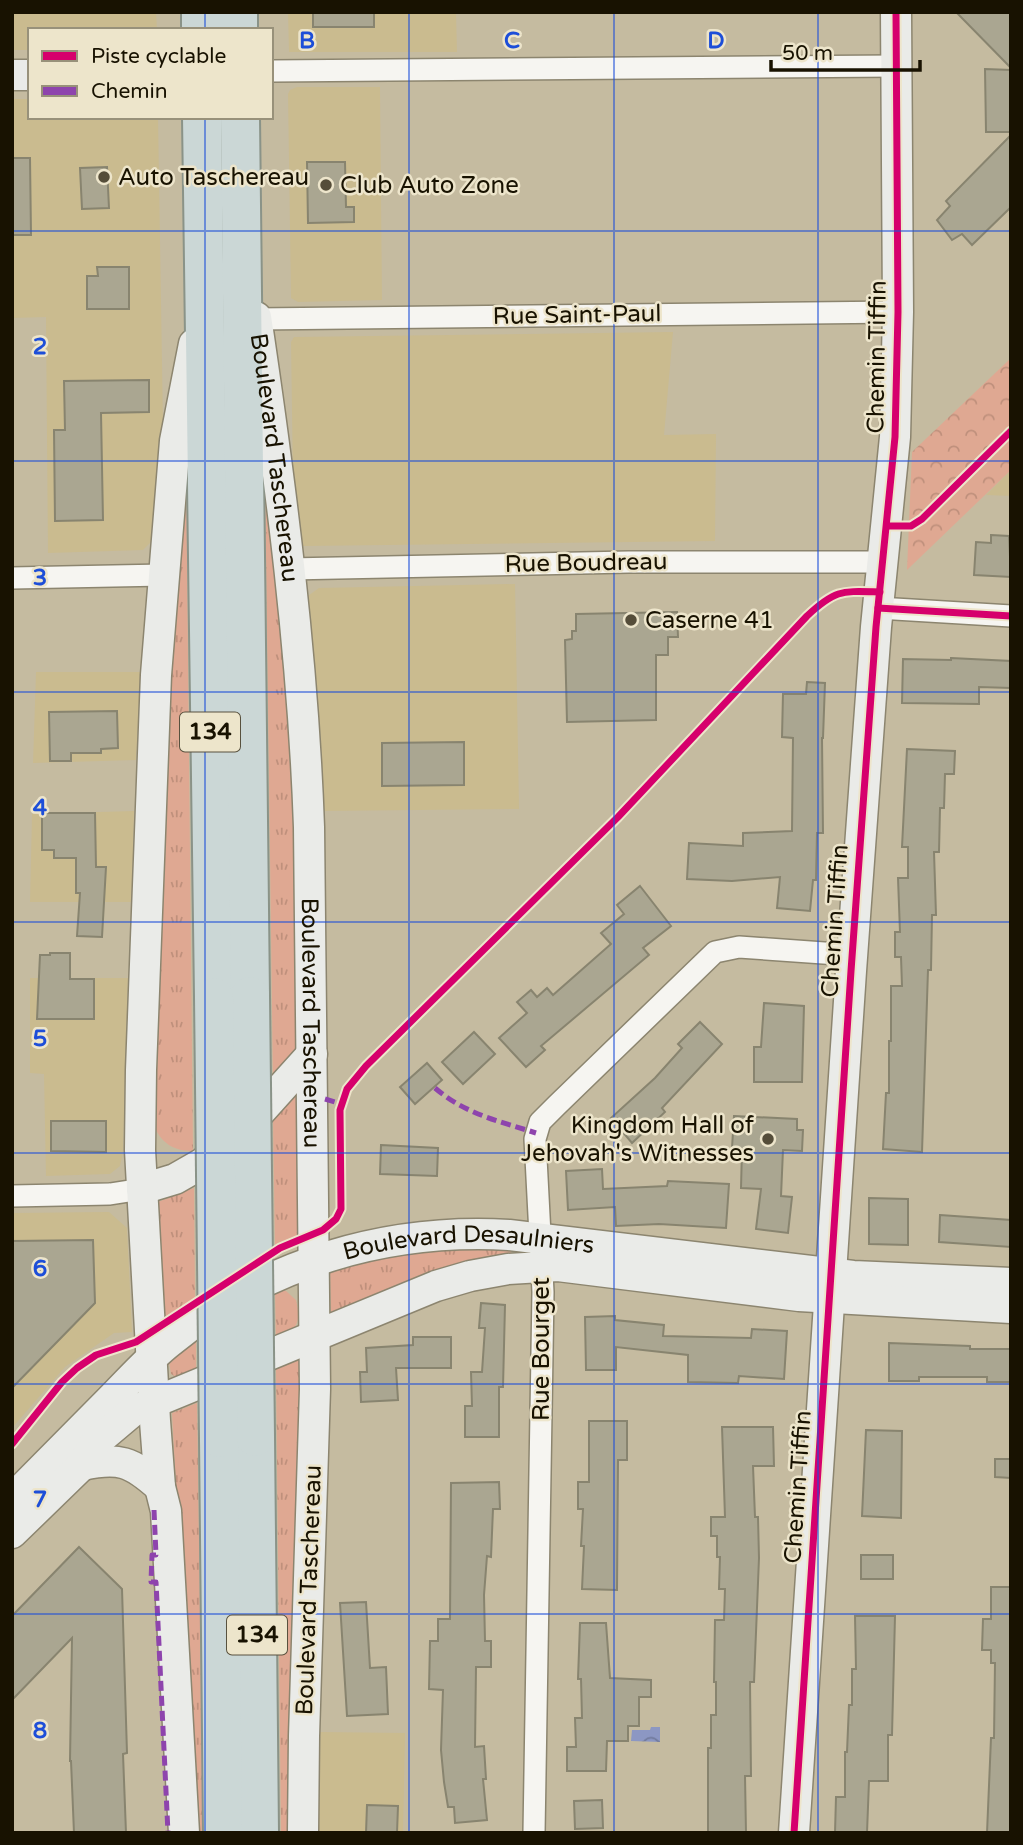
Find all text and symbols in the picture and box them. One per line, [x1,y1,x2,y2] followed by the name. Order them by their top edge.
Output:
[299,27,315,55] text: B
[504,27,520,55] text: C
[707,27,725,55] text: D
[28,28,273,119] legend
[771,28,920,72] scale bar
[782,41,833,66] text: 50 m
[91,44,226,69] text: Piste cyclable
[91,79,168,104] text: Chemin
[118,163,309,192] place label: Auto Taschereau
[96,169,112,185] marker: Auto Taschereau
[340,171,519,200] place label: Club Auto Zone
[318,177,334,193] marker: Club Auto Zone
[861,280,893,434] street label: Chemin Tiffin
[492,299,662,331] street label: Rue Saint-Paul
[244,331,305,584] street label: Boulevard Taschereau
[33,333,47,361] text: 2
[504,547,668,579] street label: Rue Boudreau
[33,564,47,592] text: 3
[645,606,774,635] place label: Caserne 41
[623,612,639,628] marker: Caserne 41
[180,712,240,752] road number: 134
[33,794,48,822] text: 4
[815,843,855,999] street label: Chemin Tiffin
[295,897,327,1148] street label: Boulevard Taschereau
[33,1025,47,1053] text: 5
[521,1111,755,1168] place label: Kingdom Hall of Jehovah's Witnesses
[760,1131,776,1147] marker: Kingdom Hall of Jehovah's Witnesses
[340,1220,596,1266] street label: Boulevard Desaulniers
[33,1255,47,1283] text: 6
[527,1277,556,1421] street label: Rue Bourget
[778,1409,818,1565] street label: Chemin Tiffin
[290,1464,328,1716] street label: Boulevard Taschereau
[33,1486,47,1514] text: 7
[227,1616,287,1654] road number: 134
[33,1717,47,1745] text: 8

